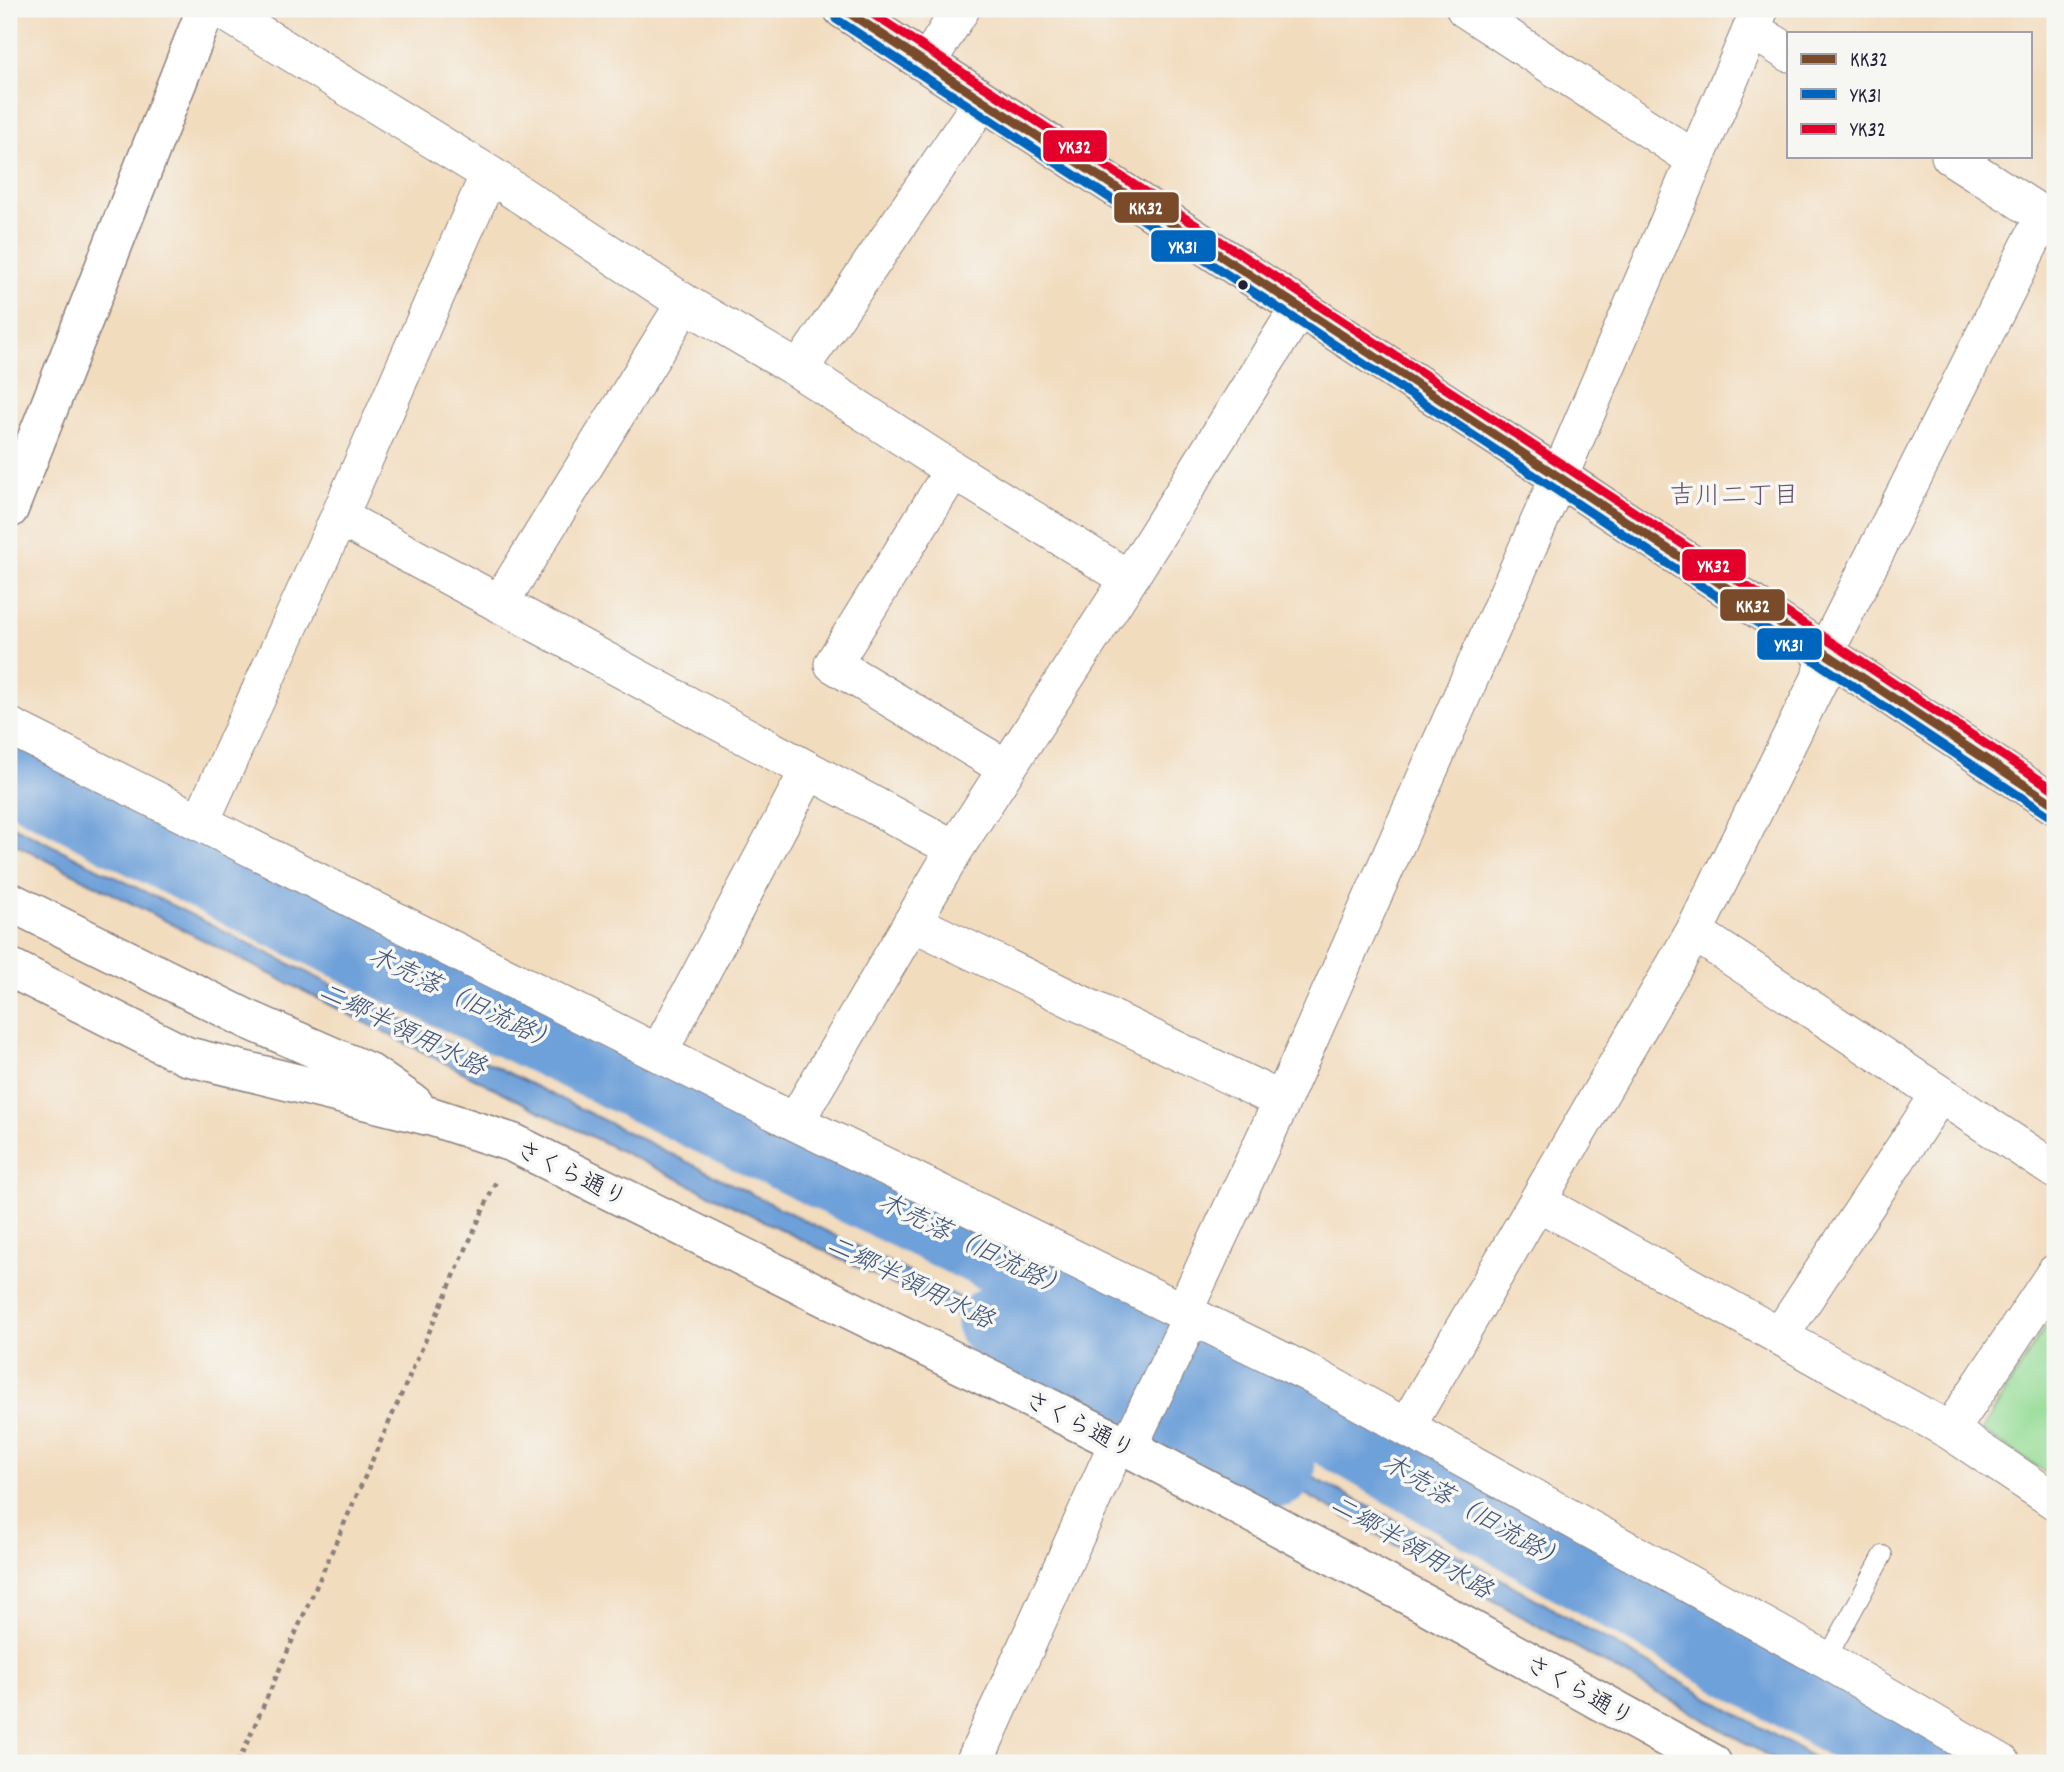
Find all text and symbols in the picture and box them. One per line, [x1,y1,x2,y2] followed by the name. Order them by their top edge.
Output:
[1787,32,2032,158] legend
[1850,47,1888,77] text: KK32
[1850,83,1881,113] text: YK31
[1850,117,1886,147] text: YK32
[1042,129,1108,163] line badge: YK32
[1058,136,1091,163] text: YK32
[1113,191,1180,224] line badge: KK32
[1129,197,1163,224] text: KK32
[1150,229,1217,263] line badge: YK31
[1168,236,1197,263] text: YK31
[1236,278,1250,292] unlabelled marker
[1669,479,1799,516] district label: 吉川二丁目
[1681,548,1747,582] line badge: YK32
[1697,555,1730,582] text: YK32
[1719,588,1786,622] line badge: KK32
[1736,595,1770,622] text: KK32
[1756,627,1823,661] line badge: YK31
[1774,634,1803,661] text: YK31
[361,939,564,1063] water label: 木売落（旧流路）
[312,975,493,1089] water label: 二郷半領用水路
[509,1134,632,1217] street label: さくら通り
[871,1185,1074,1309] water label: 木売落（旧流路）
[820,1228,1001,1342] water label: 二郷半領用水路
[1017,1384,1140,1469] street label: さくら通り
[1374,1446,1573,1582] water label: 木売落（旧流路）
[1322,1488,1500,1612] water label: 二郷半領用水路
[1518,1649,1639,1737] street label: さくら通り

